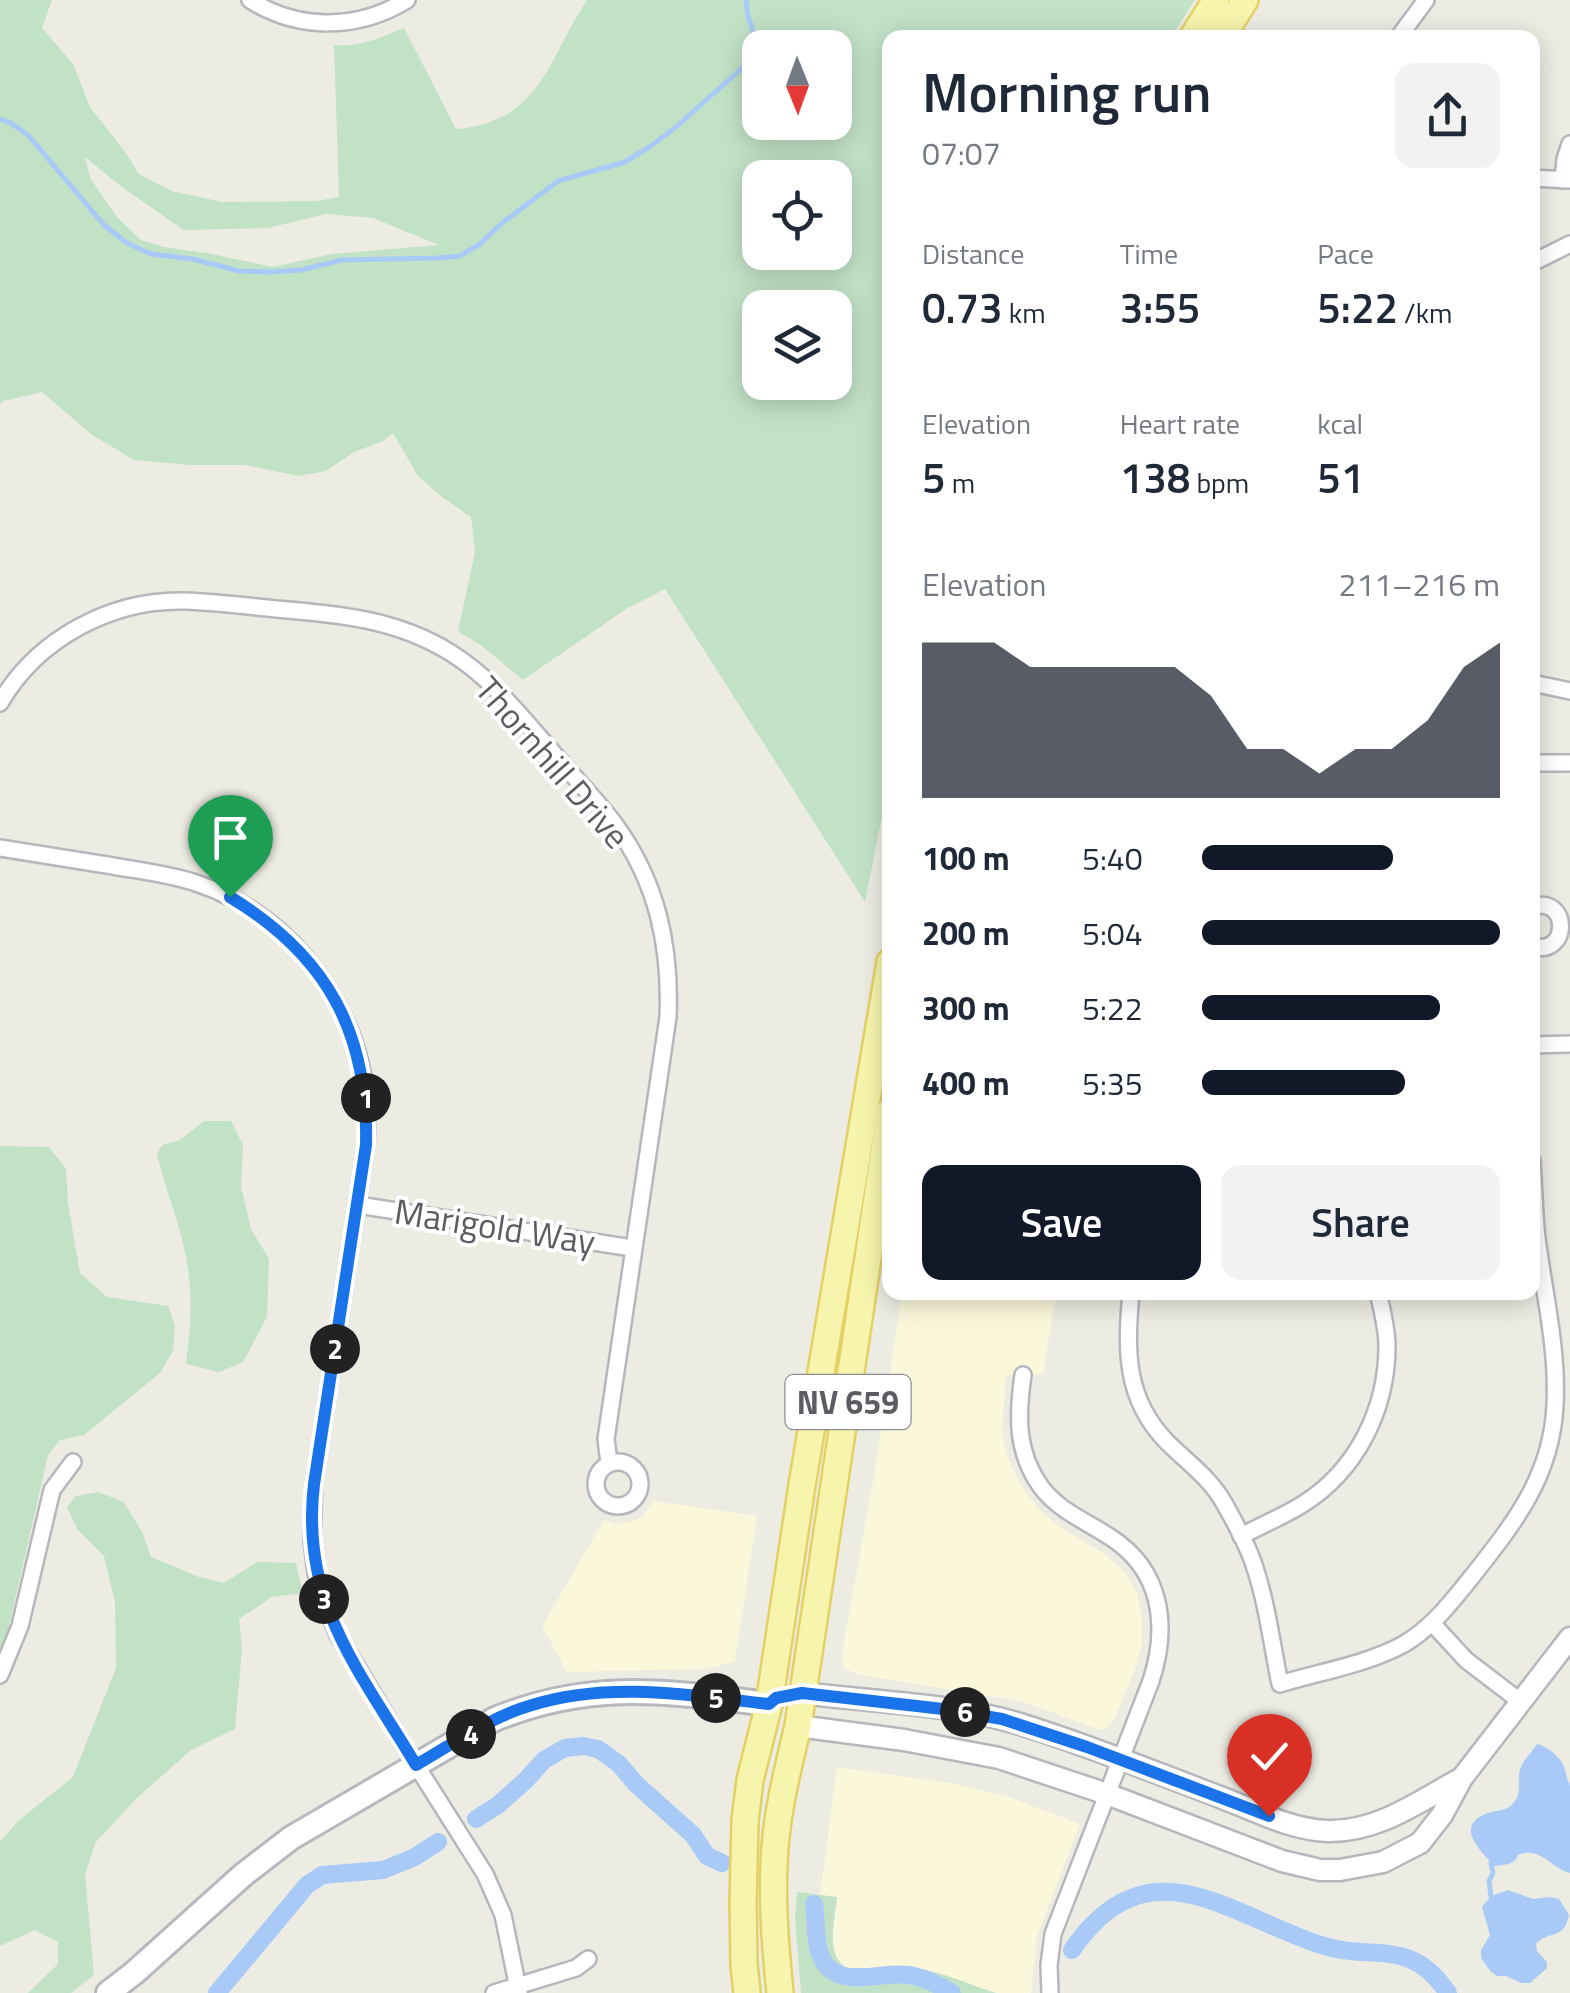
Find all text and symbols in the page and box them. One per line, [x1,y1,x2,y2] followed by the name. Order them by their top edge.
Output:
[742,30,852,140] north arrow
[742,30,852,400] map controls
[922,50,1211,133] text: Morning run
[1395,63,1500,168] button: share
[922,129,1001,177] text: 07:07
[742,160,852,270] button: locate
[922,232,1024,275] text: Distance
[1120,232,1178,275] text: Time
[1317,232,1374,275] text: Pace
[922,275,1003,339] text: 0.73
[1120,275,1200,339] text: 3:55
[1317,275,1398,339] text: 5:22
[742,290,852,400] button: layers
[1003,291,1046,334] text: km
[1398,291,1452,334] text: /km
[922,402,1031,445] text: Elevation
[1120,402,1240,445] text: Heart rate
[1317,402,1363,445] text: kcal
[922,445,946,509] text: 5
[1120,445,1190,509] text: 138
[1317,445,1364,509] text: 51
[946,461,975,504] text: m
[1190,461,1249,504] text: bpm
[922,560,1046,608] text: Elevation
[1338,560,1500,608] text: 211–216 m
[463,664,643,860] street label: Thornhill Drive
[188,795,273,898] pin
[203,810,258,865] icon: arrive
[922,834,1010,882] text: 100 m
[1082,834,1143,882] text: 5:40
[922,909,1010,957] text: 200 m
[1082,909,1143,957] text: 5:04
[922,984,1010,1032] text: 300 m
[1082,984,1143,1032] text: 5:22
[922,1059,1010,1107] text: 400 m
[1082,1059,1143,1107] text: 5:35
[341,1073,391,1123] pin: 1
[358,1076,374,1119] text: 1
[922,1165,1201,1280] button: Save
[1221,1165,1500,1280] button: Share
[391,1184,599,1269] street label: Marigold Way
[310,1324,360,1374] pin: 2
[327,1327,343,1370] text: 2
[786,1375,910,1429] road number: NV 659
[299,1574,349,1624] pin: 3
[316,1577,332,1620] text: 3
[691,1673,741,1723] pin: 5
[708,1676,724,1719] text: 5
[940,1687,990,1737] pin: 6
[957,1690,973,1733] text: 6
[446,1709,496,1759] pin: 4
[463,1712,479,1755] text: 4
[1227,1714,1312,1817] pin
[1242,1729,1297,1784] icon: check

